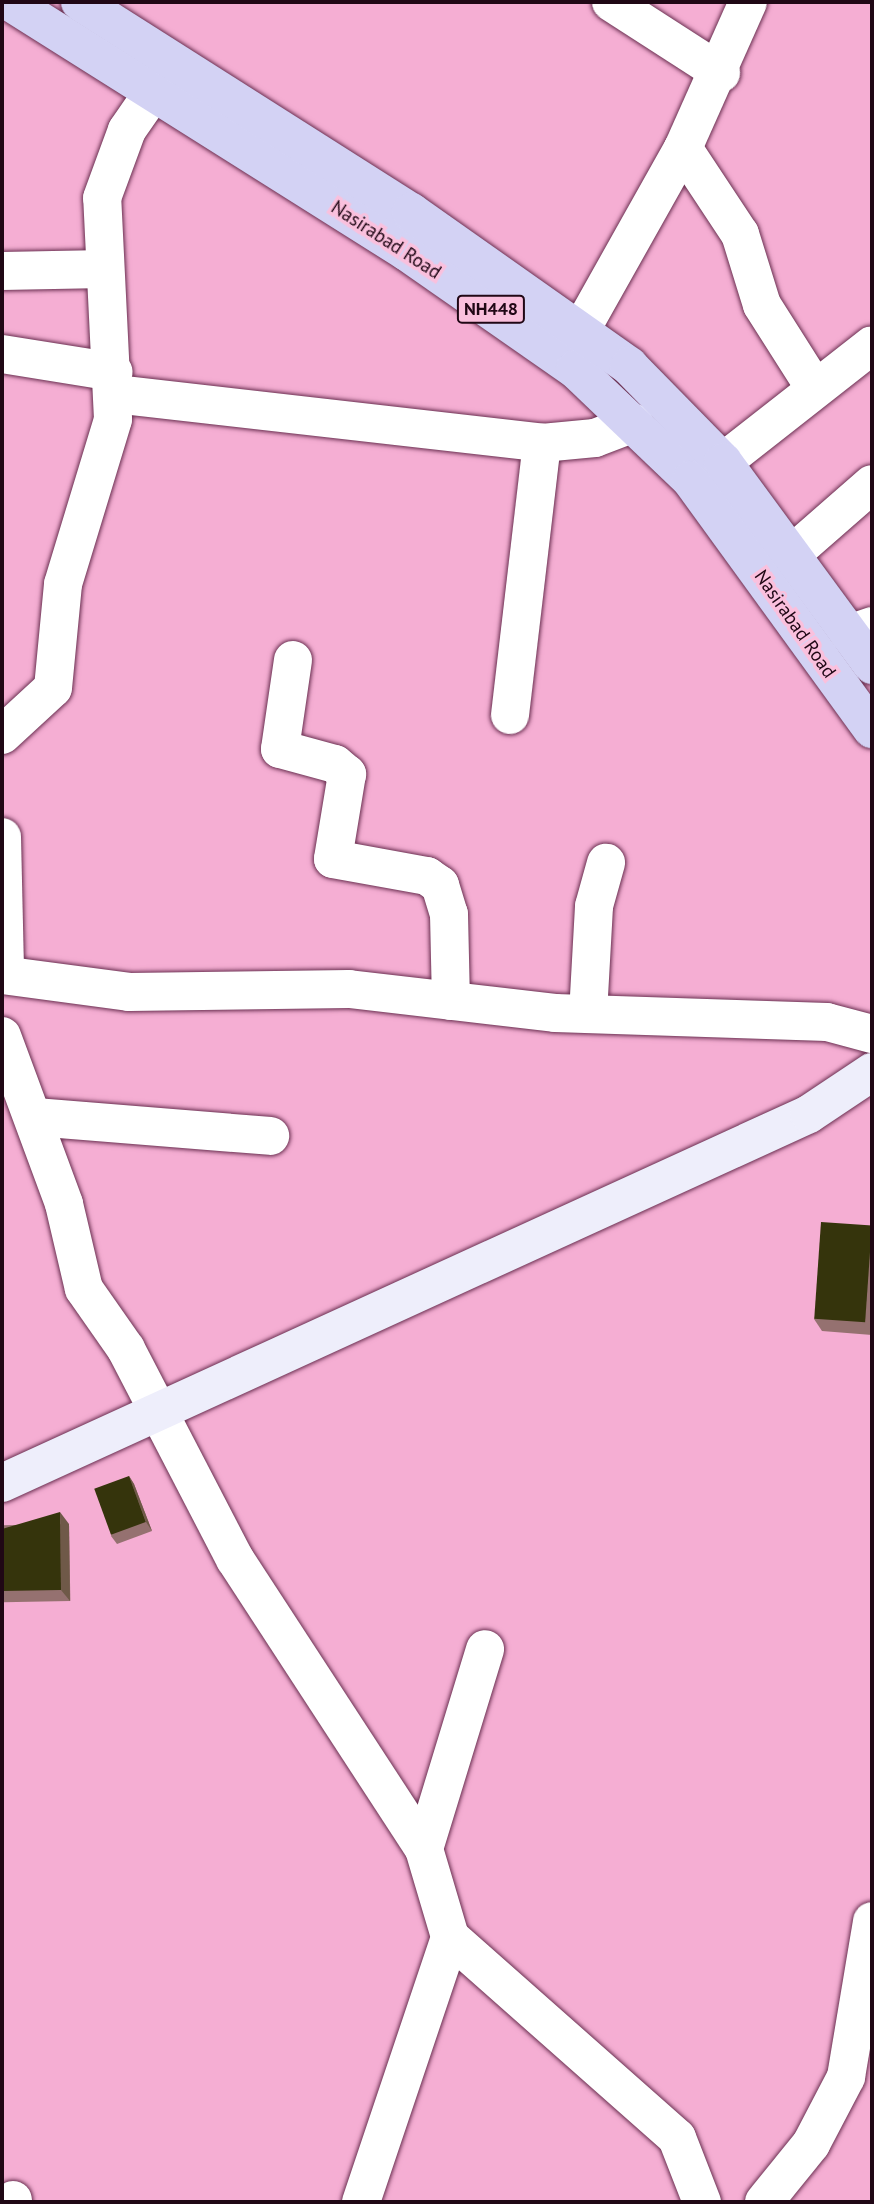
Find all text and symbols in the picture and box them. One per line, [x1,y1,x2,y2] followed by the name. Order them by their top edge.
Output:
[327,196,445,284] street label: Nasirabad Road
[456,295,526,324] road number: NH448
[749,566,841,682] street label: Nasirabad Road

